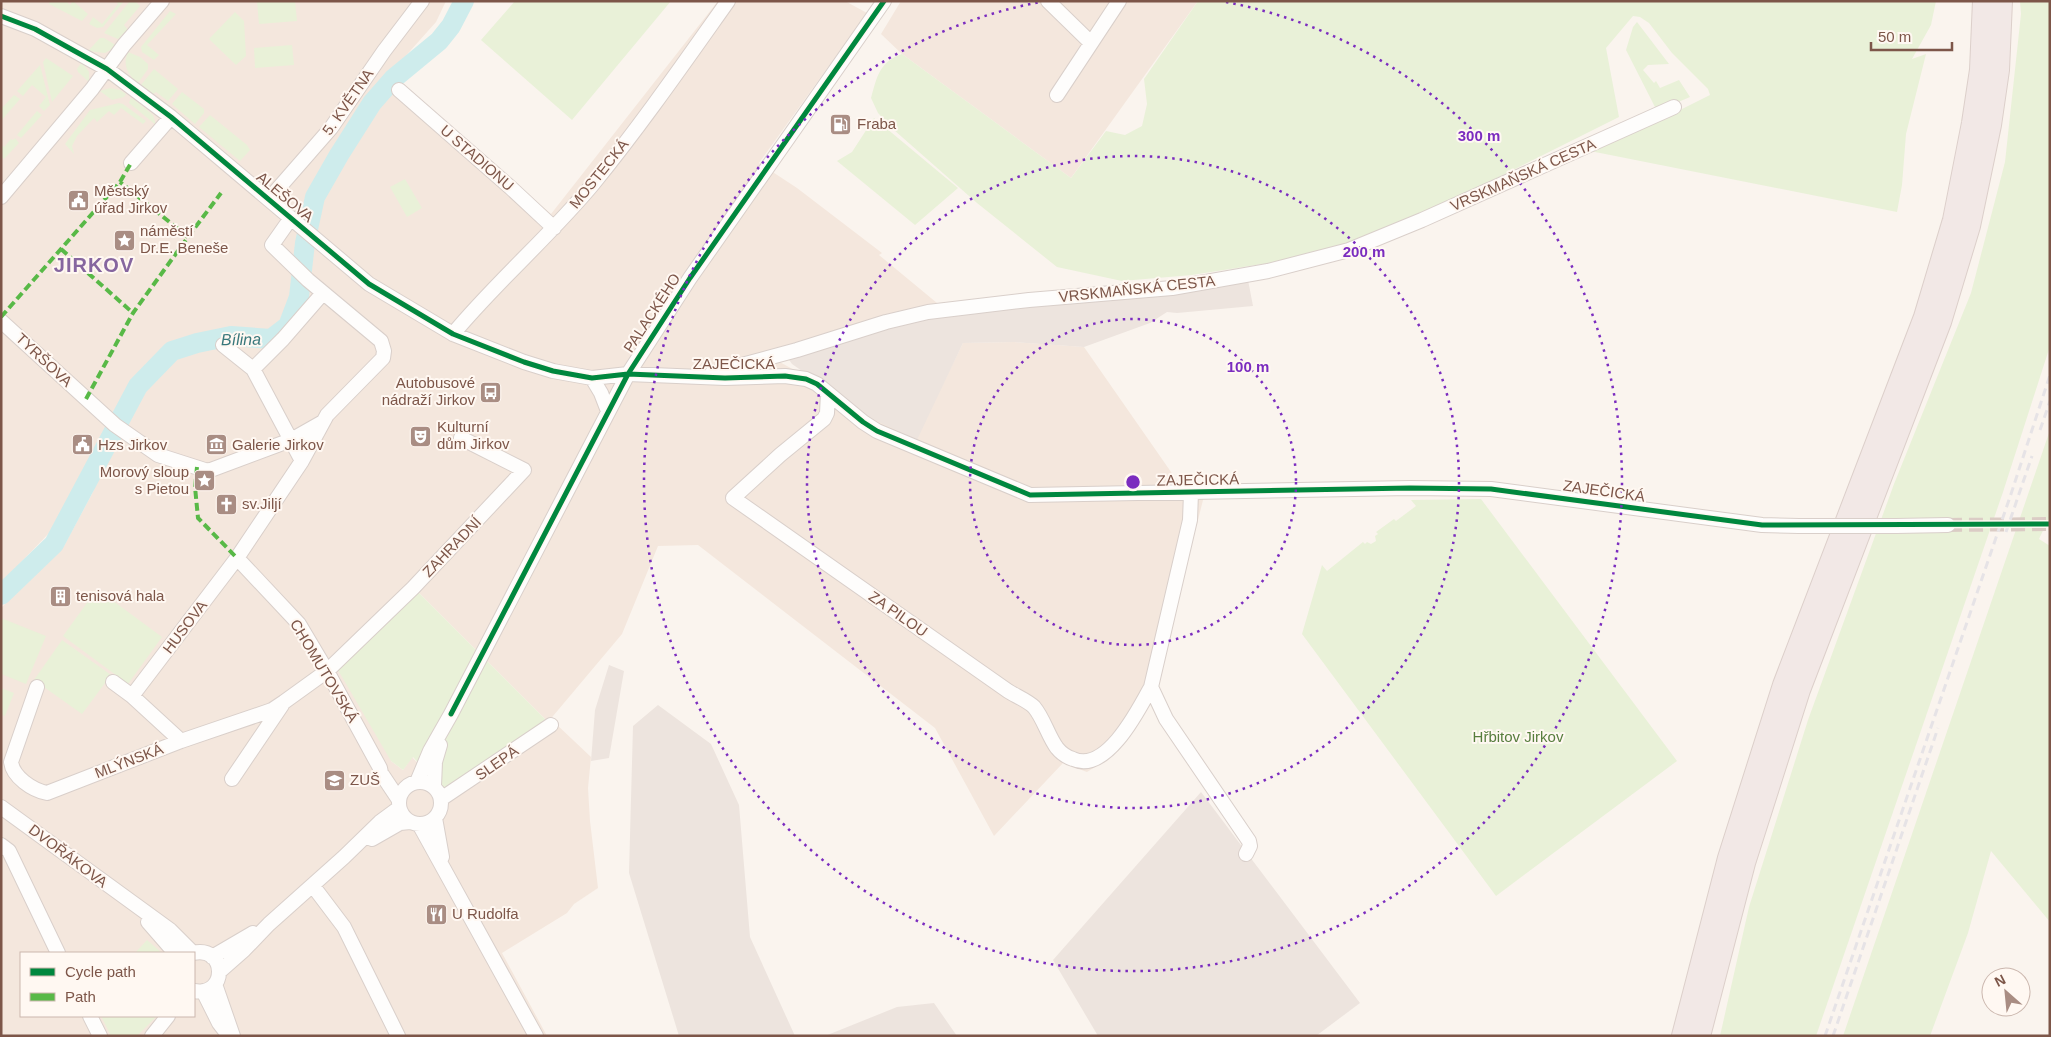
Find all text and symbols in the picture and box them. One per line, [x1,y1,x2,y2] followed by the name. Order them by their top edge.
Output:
[1871,20,1952,52] scale bar
[1878,28,1911,45] text: 50 m
[319,65,377,138] street label: 5. KVĚTNA
[829,112,853,136] fuel station icon: Fraba
[857,115,897,132] place label: Fraba
[437,121,517,194] street label: U STADIONU
[1458,127,1500,144] text: 300 m
[1448,135,1598,214] street label: VRSKMAŇSKÁ CESTA
[566,136,632,212] street label: MOSTECKÁ
[253,168,317,225] street label: ALEŠOVA
[94,182,168,216] place label: Městský úřad Jirkov
[66,188,90,212] public building icon: Městský úřad Jirkov
[140,222,228,256] place label: náměstí Dr.E. Beneše
[112,228,136,252] place icon: náměstí Dr.E. Beneše
[1343,243,1385,260] text: 200 m
[54,254,134,276] district label: JIRKOV
[620,270,683,355] street label: PALACKÉHO
[1058,272,1216,305] street label: VRSKMAŇSKÁ CESTA
[13,329,76,390] street label: TYRŠOVA
[221,331,261,348] water label: Bílina
[693,355,775,372] street label: ZAJEČICKÁ
[1227,358,1269,375] text: 100 m
[382,374,475,408] place label: Autobusové nádraží Jirkov
[479,380,503,404] bus stop icon: Autobusové nádraží Jirkov
[437,418,510,452] place label: Kulturní dům Jirkov
[409,424,433,448] theatre icon: Kulturní dům Jirkov
[70,433,94,457] public building icon: Hzs Jirkov
[204,433,228,457] museum icon: Galerie Jirkov
[98,436,168,453] place label: Hzs Jirkov
[232,436,324,453] place label: Galerie Jirkov
[100,463,189,497] place label: Morový sloup s Pietou
[193,469,217,493] place icon: Morový sloup s Pietou
[1157,470,1239,489] street label: ZAJEČICKÁ
[1124,473,1142,491] centre of rings
[1562,476,1646,505] street label: ZAJEČICKÁ
[214,492,238,516] church icon: sv.Jiljí
[242,495,283,512] place label: sv.Jiljí
[419,513,485,580] street label: ZAHRADNÍ
[48,584,72,608] building icon: tenisová hala
[76,587,165,604] place label: tenisová hala
[866,587,931,640] street label: ZA PILOU
[159,597,210,657] street label: HUSOVA
[287,616,362,725] street label: CHOMUTOVSKÁ
[1473,728,1564,745] park label: Hřbitov Jirkov
[92,740,165,781] street label: MLÝNSKÁ
[472,742,521,783] street label: SLEPÁ
[322,768,346,792] school or university icon: ZUŠ
[350,771,380,788] place label: ZUŠ
[26,821,111,891] street label: DVOŘÁKOVA
[424,902,448,926] restaurant icon: U Rudolfa
[452,905,519,922] place label: U Rudolfa
[20,952,195,1017] legend
[65,963,136,980] text: Cycle path
[1981,967,2031,1017] north arrow
[1992,971,2008,990] text: N
[65,988,96,1005] text: Path

